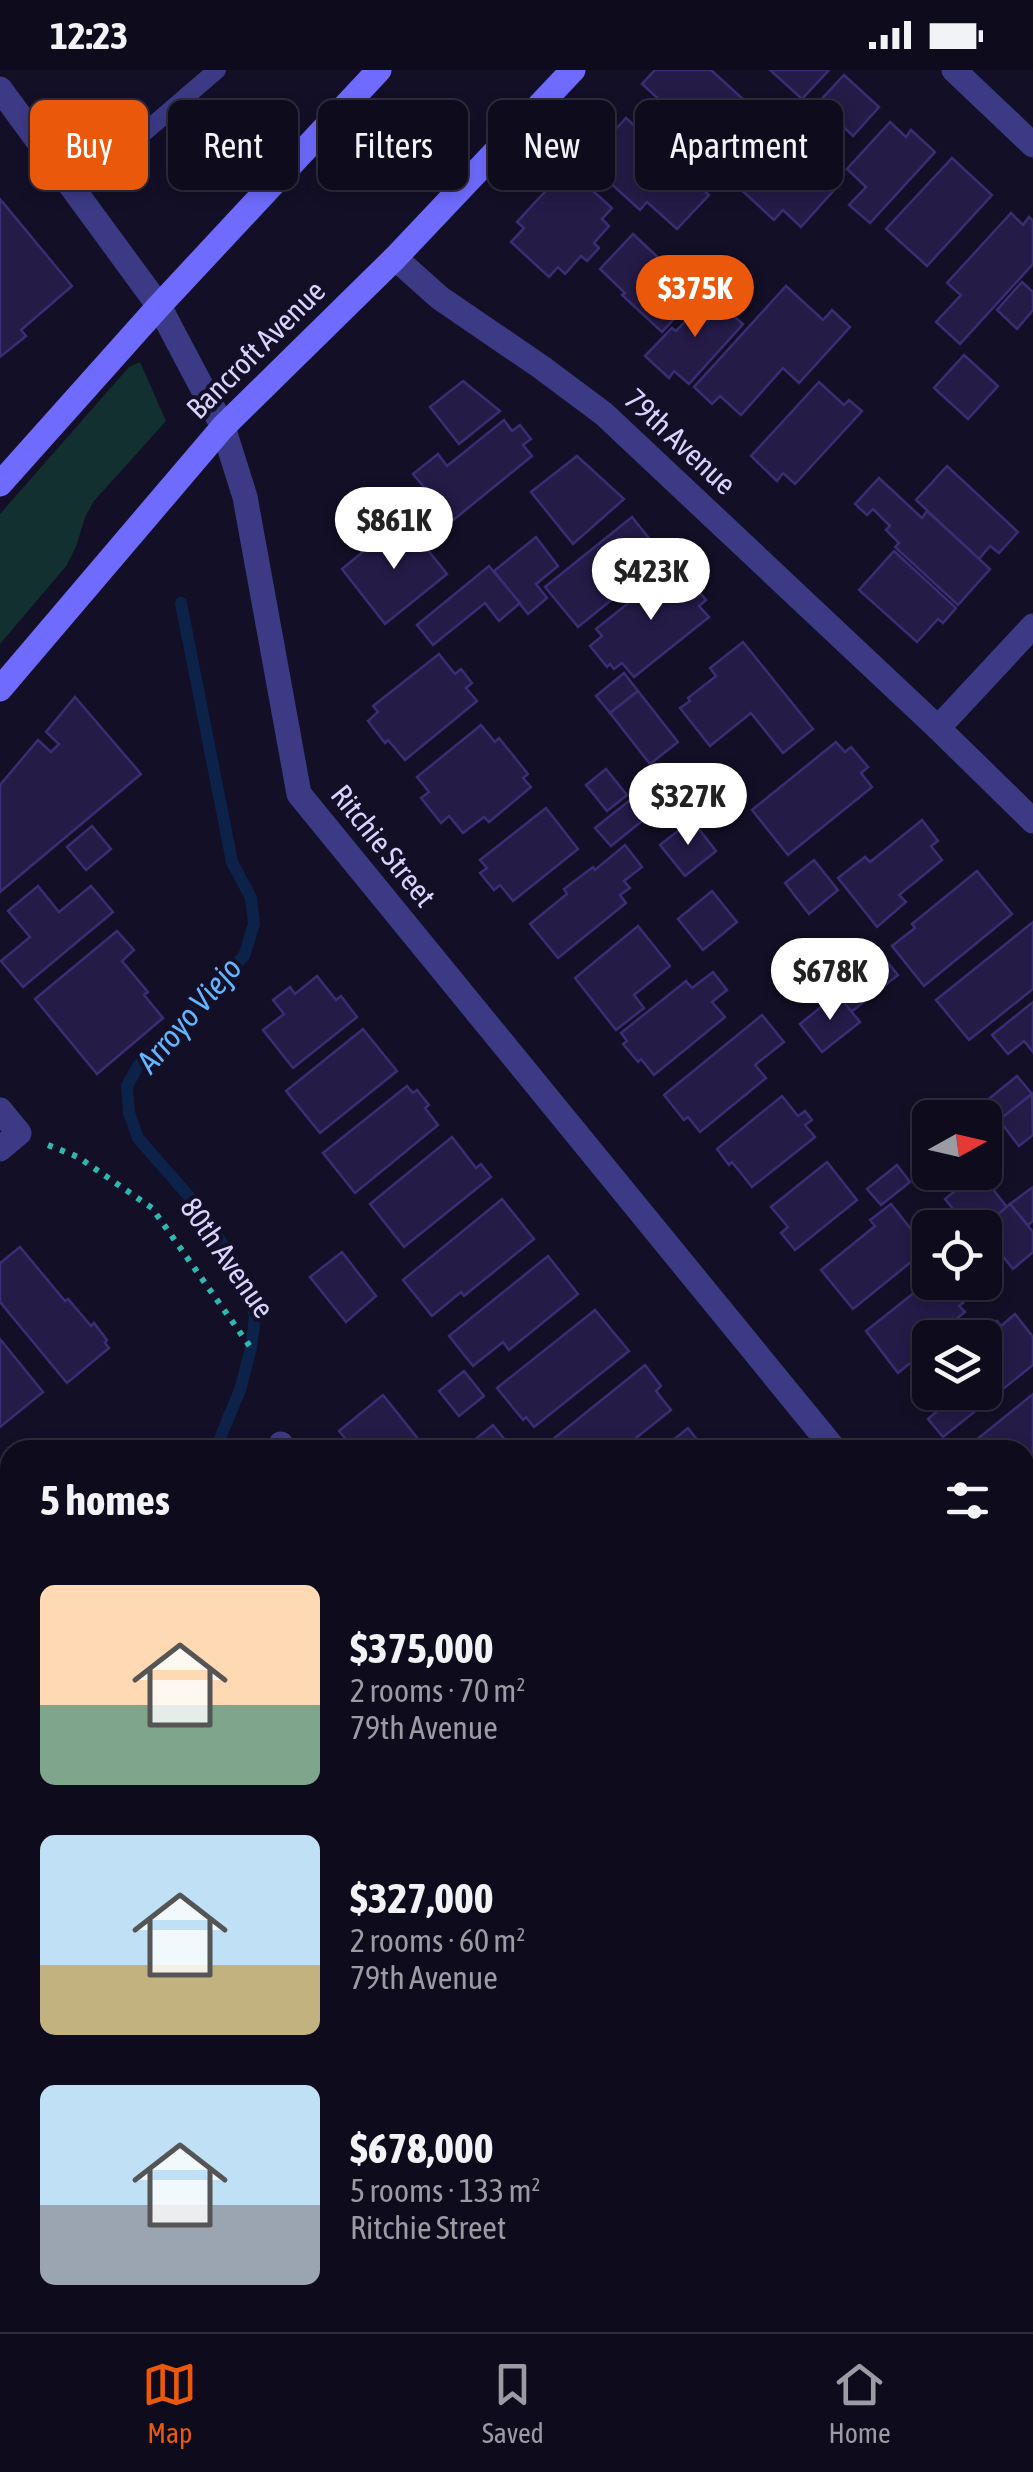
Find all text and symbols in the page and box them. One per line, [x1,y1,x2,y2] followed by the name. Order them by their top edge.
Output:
[50,14,128,57] text: 12:23
[30,100,148,190] chip: Buy
[168,100,298,190] chip: Rent
[318,100,468,190] chip: Filters
[488,100,615,190] chip: New
[635,100,843,190] chip: Apartment
[625,255,765,340] pin: $375K
[658,269,732,306] text: $375K
[179,273,331,425] street label: Bancroft Avenue
[618,382,743,501] street label: 79th Avenue
[324,487,464,572] pin: $861K
[357,501,431,538] text: $861K
[581,538,721,623] pin: $423K
[614,552,688,589] text: $423K
[618,763,758,848] pin: $327K
[651,777,725,814] text: $327K
[325,778,443,913] street label: Ritchie Street
[760,938,900,1023] pin: $678K
[128,949,249,1081] water label: Arroyo Viejo
[793,952,867,989] text: $678K
[912,1100,1002,1190] north arrow
[912,1100,1002,1410] map controls
[174,1191,281,1324] street label: 80th Avenue
[912,1210,1002,1300] button: locate
[912,1320,1002,1410] button: layers
[940,1473,995,1528] icon: filters
[40,1476,170,1524] text: 5 homes
[350,1624,494,1672] text: $375,000
[120,1625,240,1745] icon: home
[350,1672,525,1709] text: 2 rooms · 70 m²
[350,1709,498,1746] text: 79th Avenue
[350,1874,494,1922] text: $327,000
[120,1875,240,1995] icon: home
[350,1922,525,1959] text: 2 rooms · 60 m²
[350,1959,498,1996] text: 79th Avenue
[350,2124,494,2172] text: $678,000
[120,2125,240,2245] icon: home
[350,2172,540,2209] text: 5 rooms · 133 m²
[350,2209,506,2246] text: Ritchie Street
[142,2357,197,2449] tab: Map
[482,2357,544,2449] tab: Saved
[828,2357,891,2449] tab: Home

